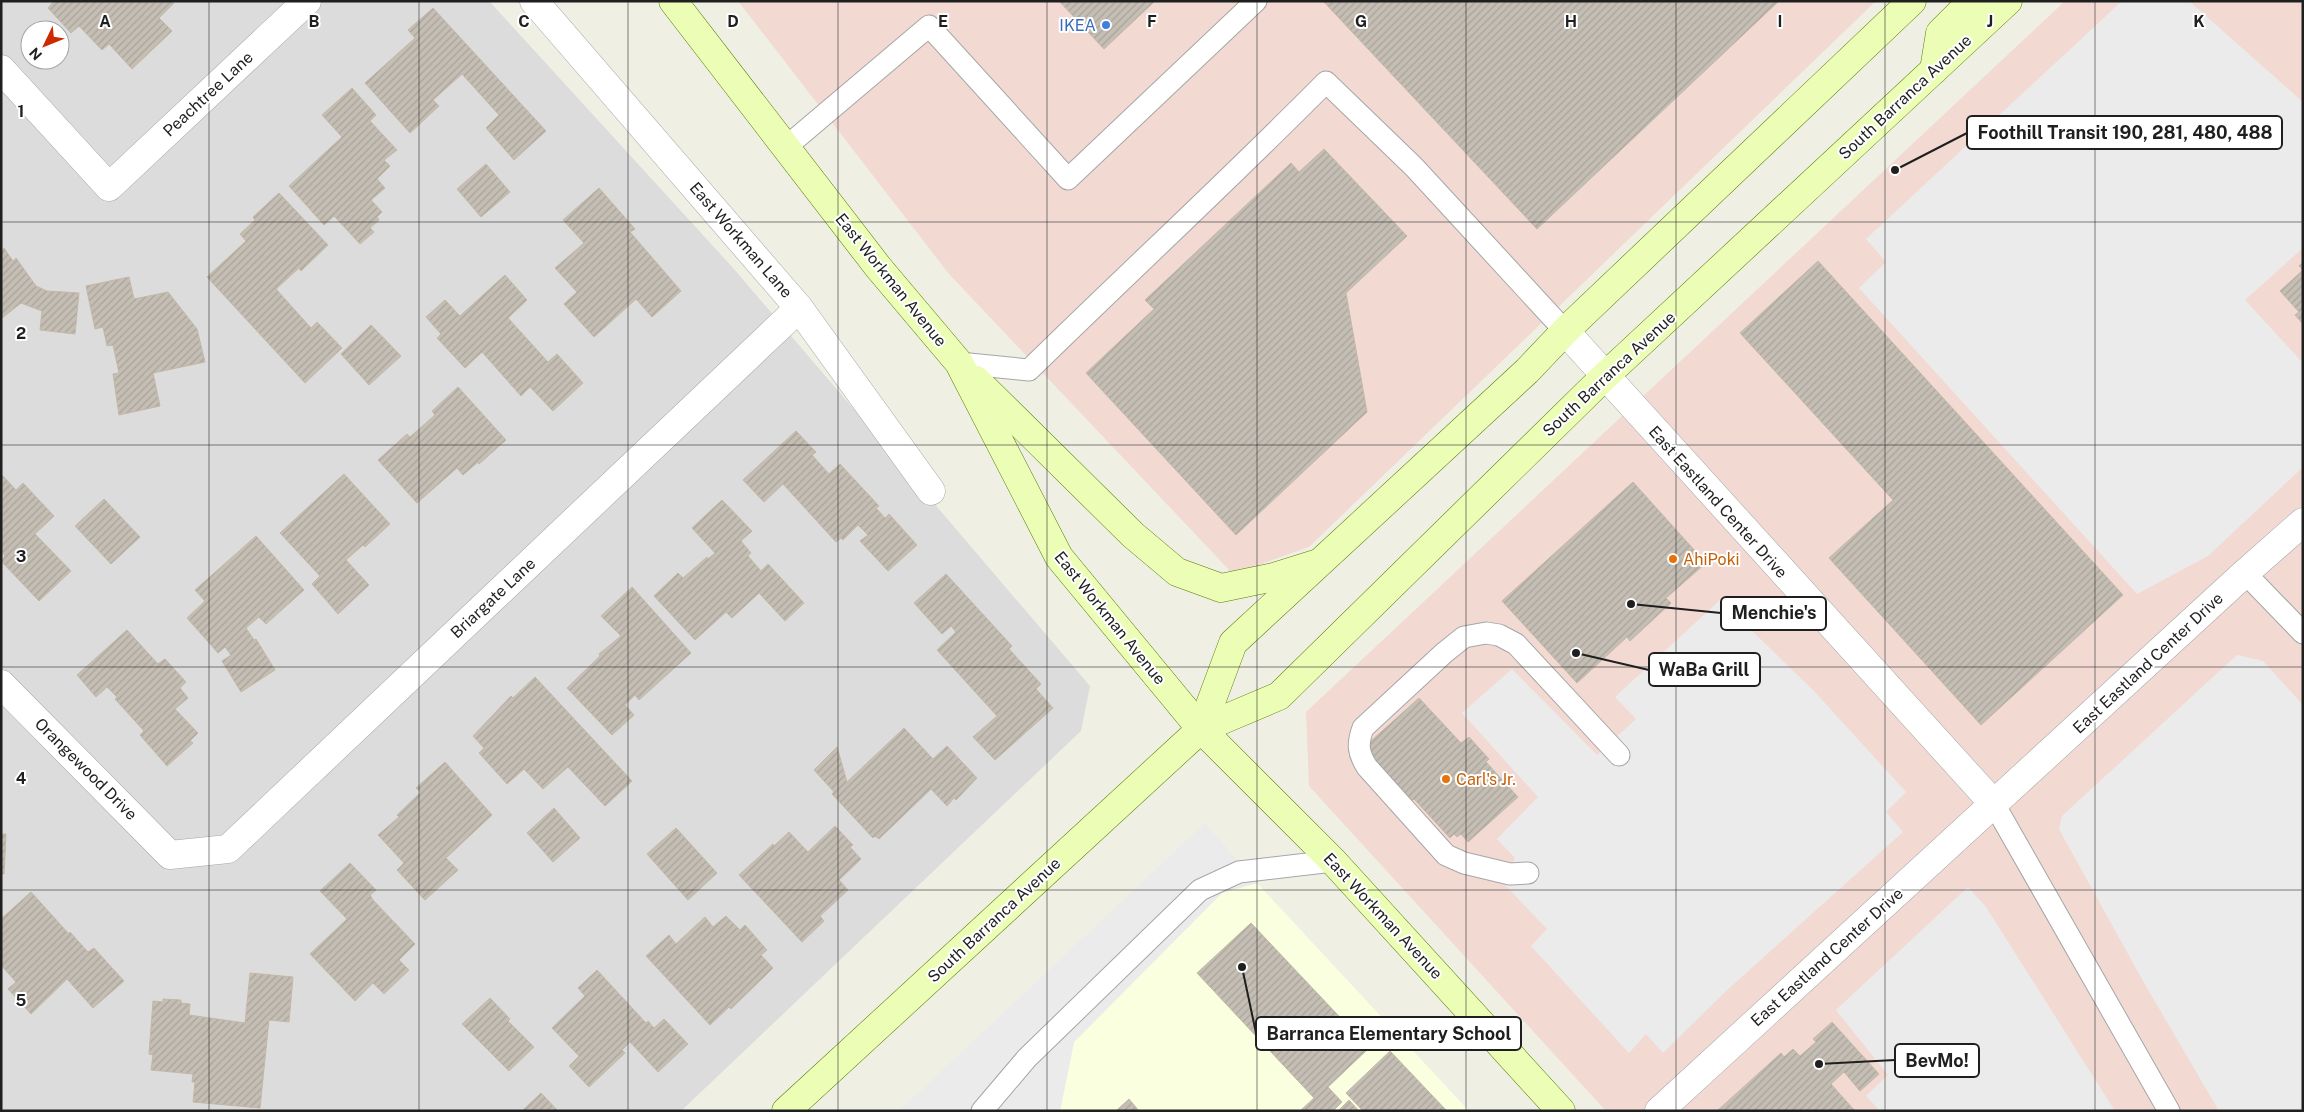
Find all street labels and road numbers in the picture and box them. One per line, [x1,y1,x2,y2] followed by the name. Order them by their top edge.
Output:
[1835,31,1975,163] street label: South Barranca Avenue
[159,48,257,140] street label: Peachtree Lane
[686,178,796,302] street label: East Workman Lane
[831,210,951,350] street label: East Workman Avenue
[1539,308,1679,440] street label: South Barranca Avenue
[1645,422,1791,582] street label: East Eastland Center Drive
[1050,548,1170,688] street label: East Workman Avenue
[447,554,539,642] street label: Briargate Lane
[2069,589,2227,737] street label: East Eastland Center Drive
[31,714,141,824] street label: Orangewood Drive
[1320,849,1446,983] street label: East Workman Avenue
[924,854,1064,986] street label: South Barranca Avenue
[1747,884,1907,1030] street label: East Eastland Center Drive

